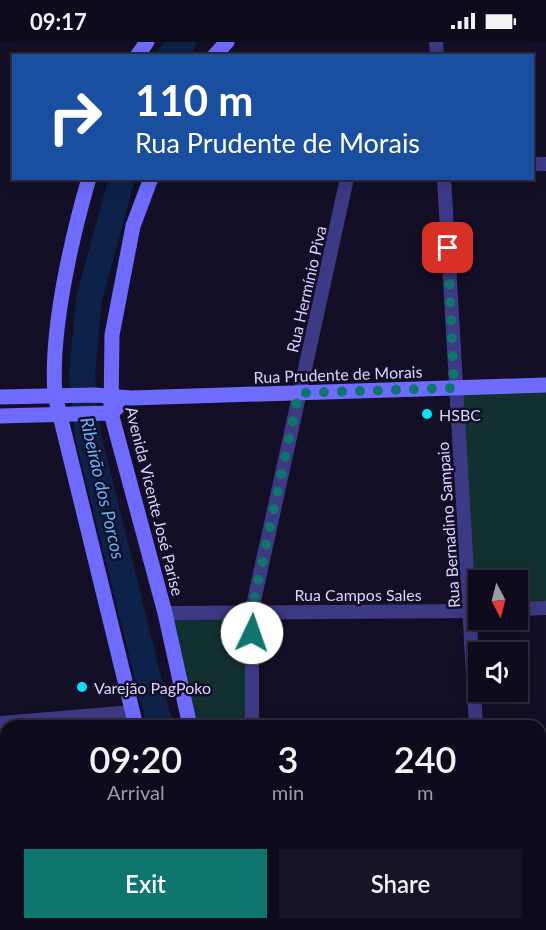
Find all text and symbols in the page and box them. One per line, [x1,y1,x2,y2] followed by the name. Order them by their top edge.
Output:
[30,8,87,35] text: 09:17
[135,75,253,125] text: 110 m
[36,78,114,156] icon: right
[135,126,420,159] text: Rua Prudente de Morais
[422,222,473,273] pin
[282,224,330,354] street label: Rua Hermínio Piva
[431,231,464,264] icon: arrive
[253,362,423,386] street label: Rua Prudente de Morais
[122,404,188,598] street label: Avenida Vicente José Parise
[439,405,481,424] place label: HSBC
[420,407,434,421] marker: HSBC
[76,415,130,561] water label: Ribeirão dos Porcos
[433,441,463,609] street label: Rua Bernadino Sampaio
[468,570,528,630] north arrow
[468,570,528,702] map controls
[294,585,422,604] street label: Rua Campos Sales
[220,601,284,665] position arrow
[468,642,528,702] button: sound
[94,678,211,697] place label: Varejão PagPoko
[75,680,89,694] marker: Varejão PagPoko
[90,737,182,781] text: 09:20
[278,737,298,781] text: 3
[394,737,456,781] text: 240
[107,780,165,804] text: Arrival
[272,780,304,804] text: min
[417,780,433,804] text: m
[24,849,267,918] button: Exit
[279,849,522,918] button: Share

